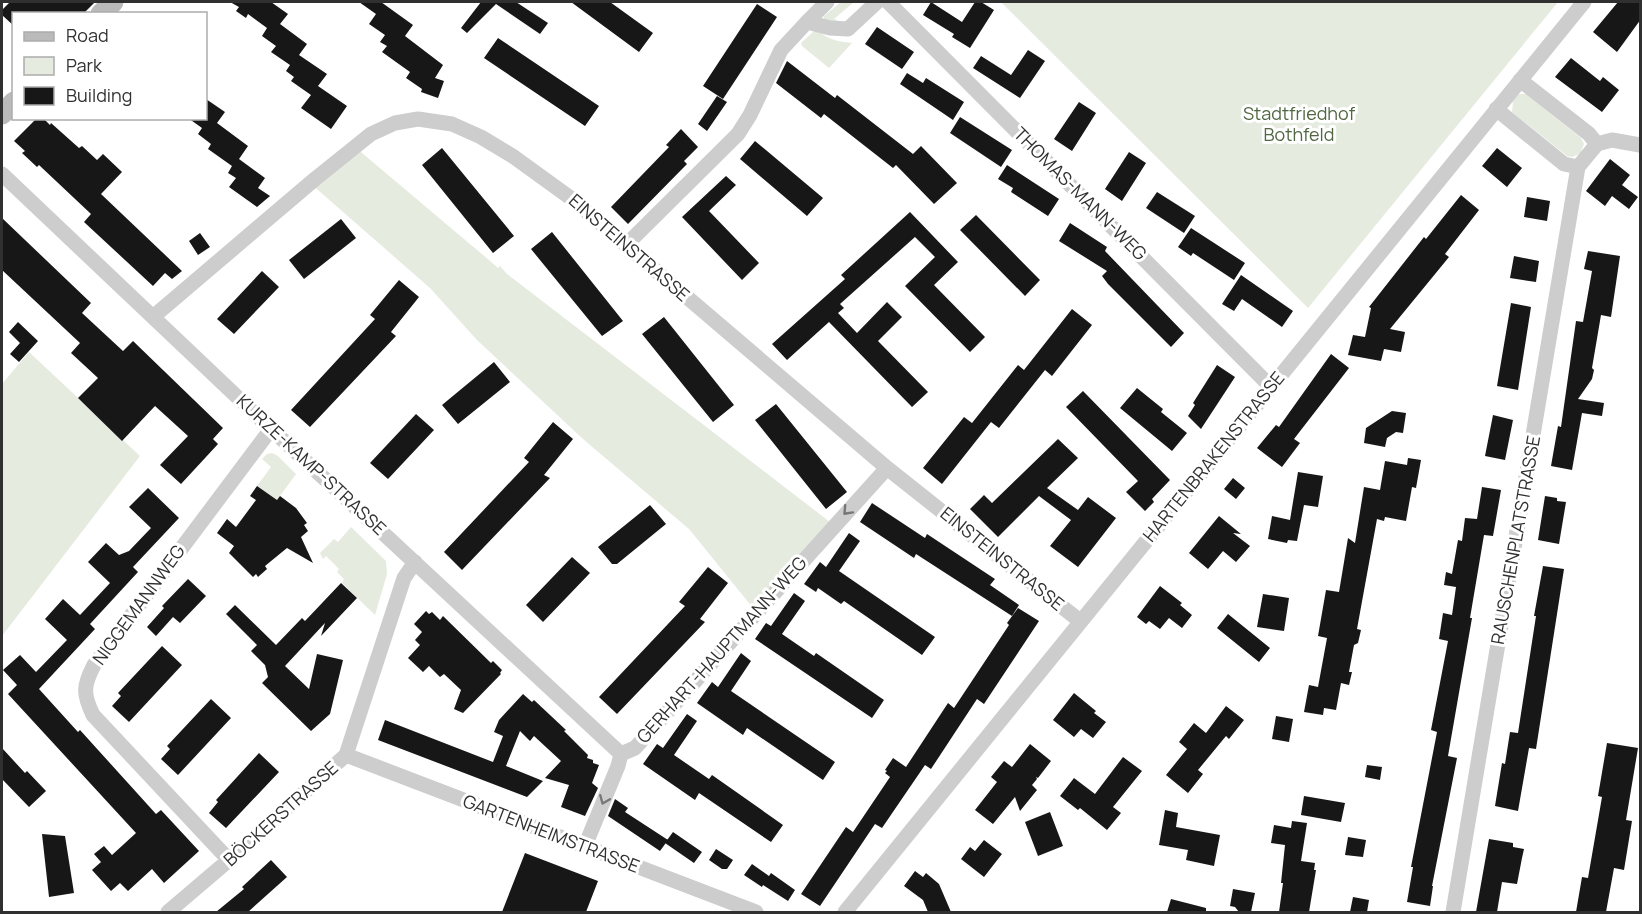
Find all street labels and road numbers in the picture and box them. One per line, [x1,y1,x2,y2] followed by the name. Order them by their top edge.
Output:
[1009,122,1153,265] street label: THOMAS-MANN-WEG
[564,188,695,306] street label: EINSTEINSTRASSE
[1137,366,1289,546] street label: HARTENBRAKENSTRASSE
[232,389,392,540] street label: KURZE-KAMP-STRASSE
[1485,434,1545,646] street label: RAUSCHENPLATSTRASSE
[936,501,1069,615] street label: EINSTEINSTRASSE
[87,539,190,669] street label: NIGGEMANNWEG
[631,551,812,748] street label: GERHART-HAUPTMANN-WEG
[218,755,343,871] street label: BÖCKERSTRASSE
[460,788,643,878] street label: GARTENHEIMSTRASSE

